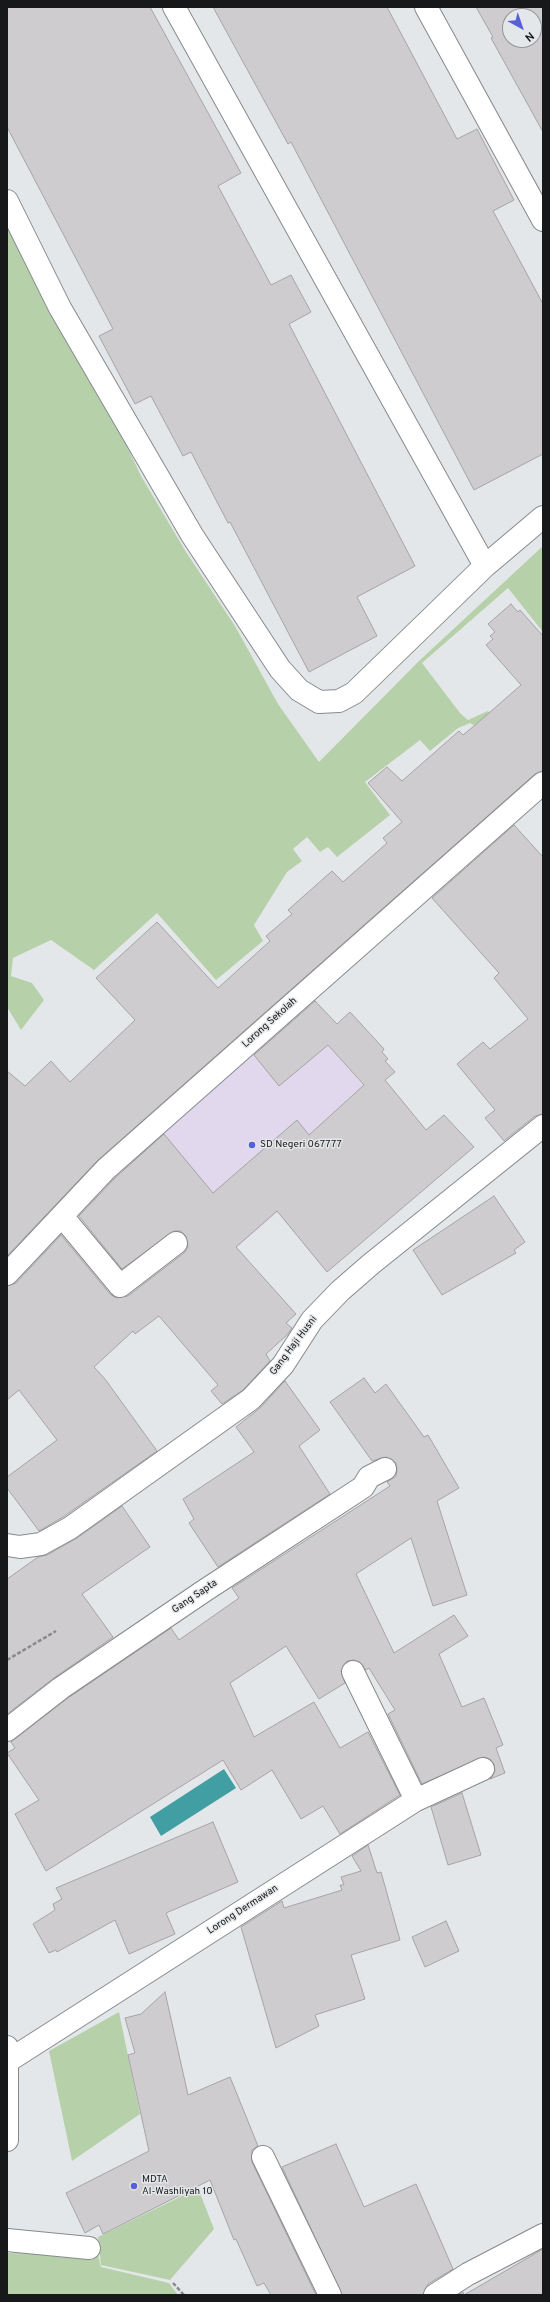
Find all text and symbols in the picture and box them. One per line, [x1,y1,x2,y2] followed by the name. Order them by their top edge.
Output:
[502,8,542,48] north arrow
[522,29,537,44] text: N
[240,995,300,1051] street label: Lorong Sekolah
[260,1139,342,1151] place label: SD Negeri 067777
[247,1140,257,1150] marker: SD Negeri 067777
[268,1314,320,1378] street label: Gang Haji Husni
[170,1578,220,1616] street label: Gang Sapta
[205,1883,281,1937] street label: Lorong Dermawan
[142,2174,213,2198] place label: MDTA Al-Washliyah 10
[129,2181,139,2191] marker: MDTA Al-Washliyah 10

